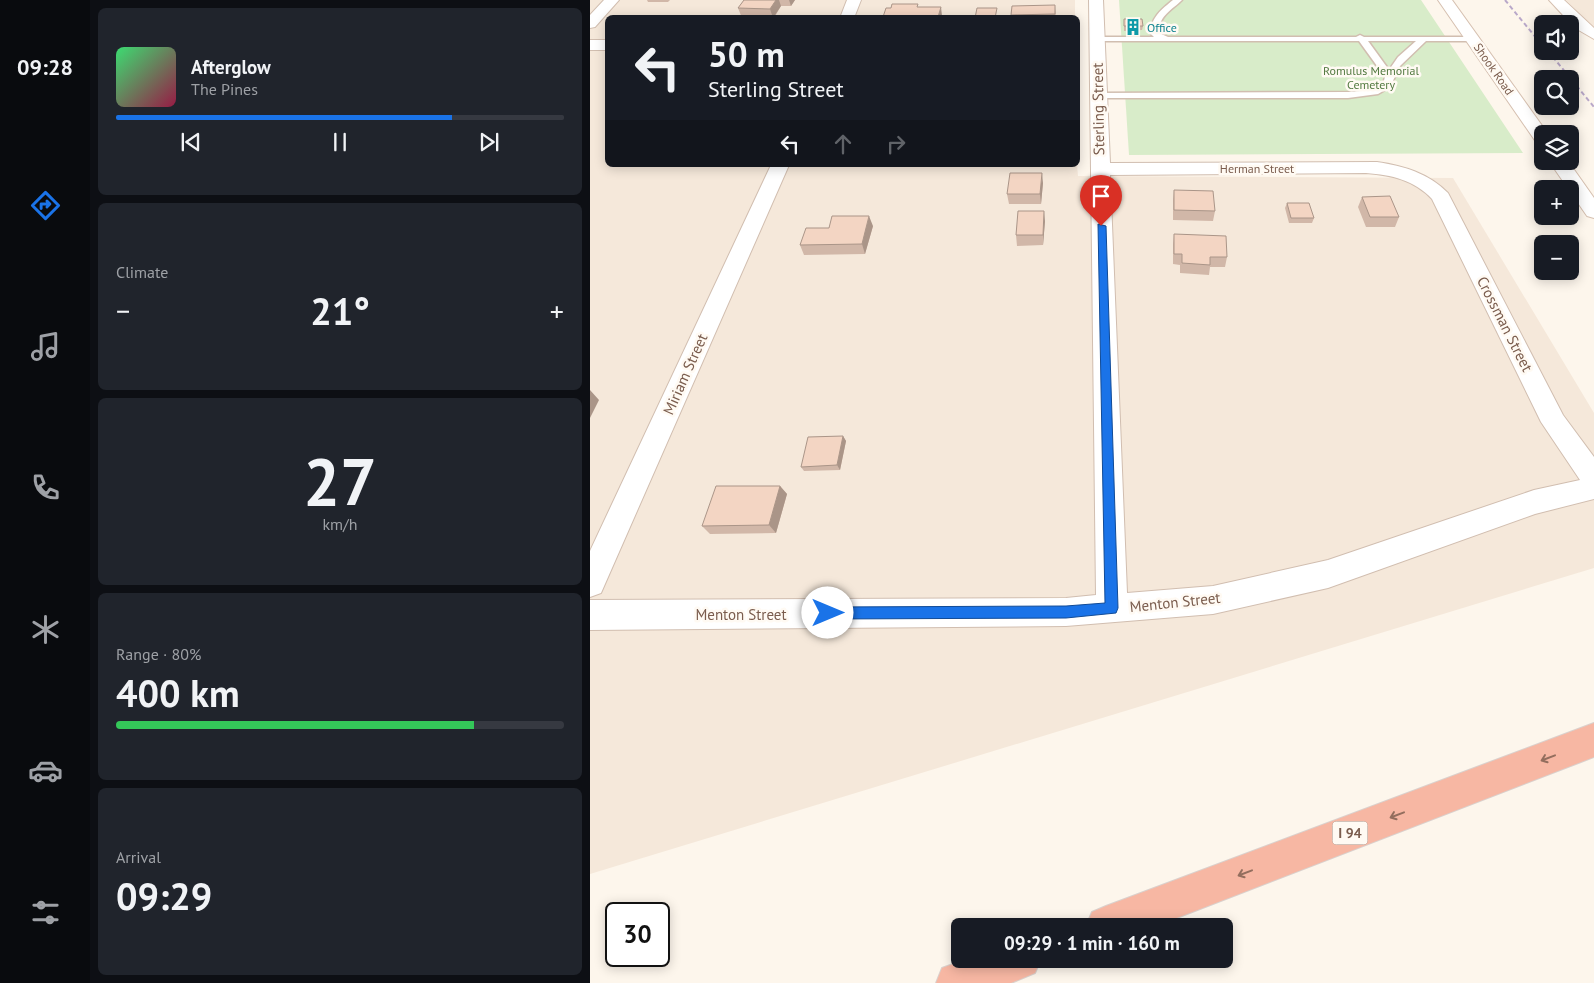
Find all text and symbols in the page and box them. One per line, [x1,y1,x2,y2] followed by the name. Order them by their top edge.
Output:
[1534,15,1579,280] map controls
[1534,15,1579,60] button: sound
[1123,17,1143,37] building icon: Office
[1147,20,1177,35] place label: Office
[708,31,785,77] text: 50 m
[625,35,690,100] icon: left
[1471,40,1517,98] street label: Shook Road
[17,53,73,81] text: 09:28
[191,55,271,79] text: Afterglow
[1088,63,1108,155] street label: Sterling Street
[1323,63,1419,92] park label: Romulus Memorial Cemetery
[1534,70,1579,115] button: search
[708,75,844,103] text: Sterling Street
[191,79,258,99] text: The Pines
[1534,125,1579,170] button: layers
[177,128,205,156] icon: previous
[326,128,354,156] icon: pause
[475,128,503,156] icon: next
[776,130,804,158] icon: left
[829,130,857,158] icon: ahead
[882,130,910,158] icon: right
[1220,161,1294,176] street label: Herman Street
[1080,175,1122,226] pin
[1534,180,1579,225] button: +
[1087,182,1115,210] icon: arrive
[28,188,63,223] icon: directions
[1534,235,1579,280] button: −
[116,262,168,282] text: Climate
[1473,273,1537,375] street label: Crossman Street
[310,286,370,335] text: 21°
[116,292,130,329] text: −
[550,292,564,329] text: +
[28,329,63,364] icon: music
[659,330,711,418] street label: Miriam Street
[303,439,377,523] text: 27
[28,470,63,505] icon: phone
[322,514,358,534] text: km/h
[801,586,853,638] position arrow
[1129,588,1221,616] street label: Menton Street
[695,605,787,624] street label: Menton Street
[28,612,63,647] icon: climate
[116,644,201,664] text: Range · 80%
[116,668,240,717] text: 400 km
[28,753,63,788] icon: car
[1541,754,1556,763] one-way arrow
[1389,812,1404,821] one-way arrow
[1332,821,1368,844] road number: I 94
[116,847,161,867] text: Arrival
[1238,869,1253,878] one-way arrow
[116,871,212,920] text: 09:29
[28,895,63,930] icon: filters
[605,902,670,967] speed limit sign: 30
[1004,931,1180,955] text: 09:29 · 1 min · 160 m

